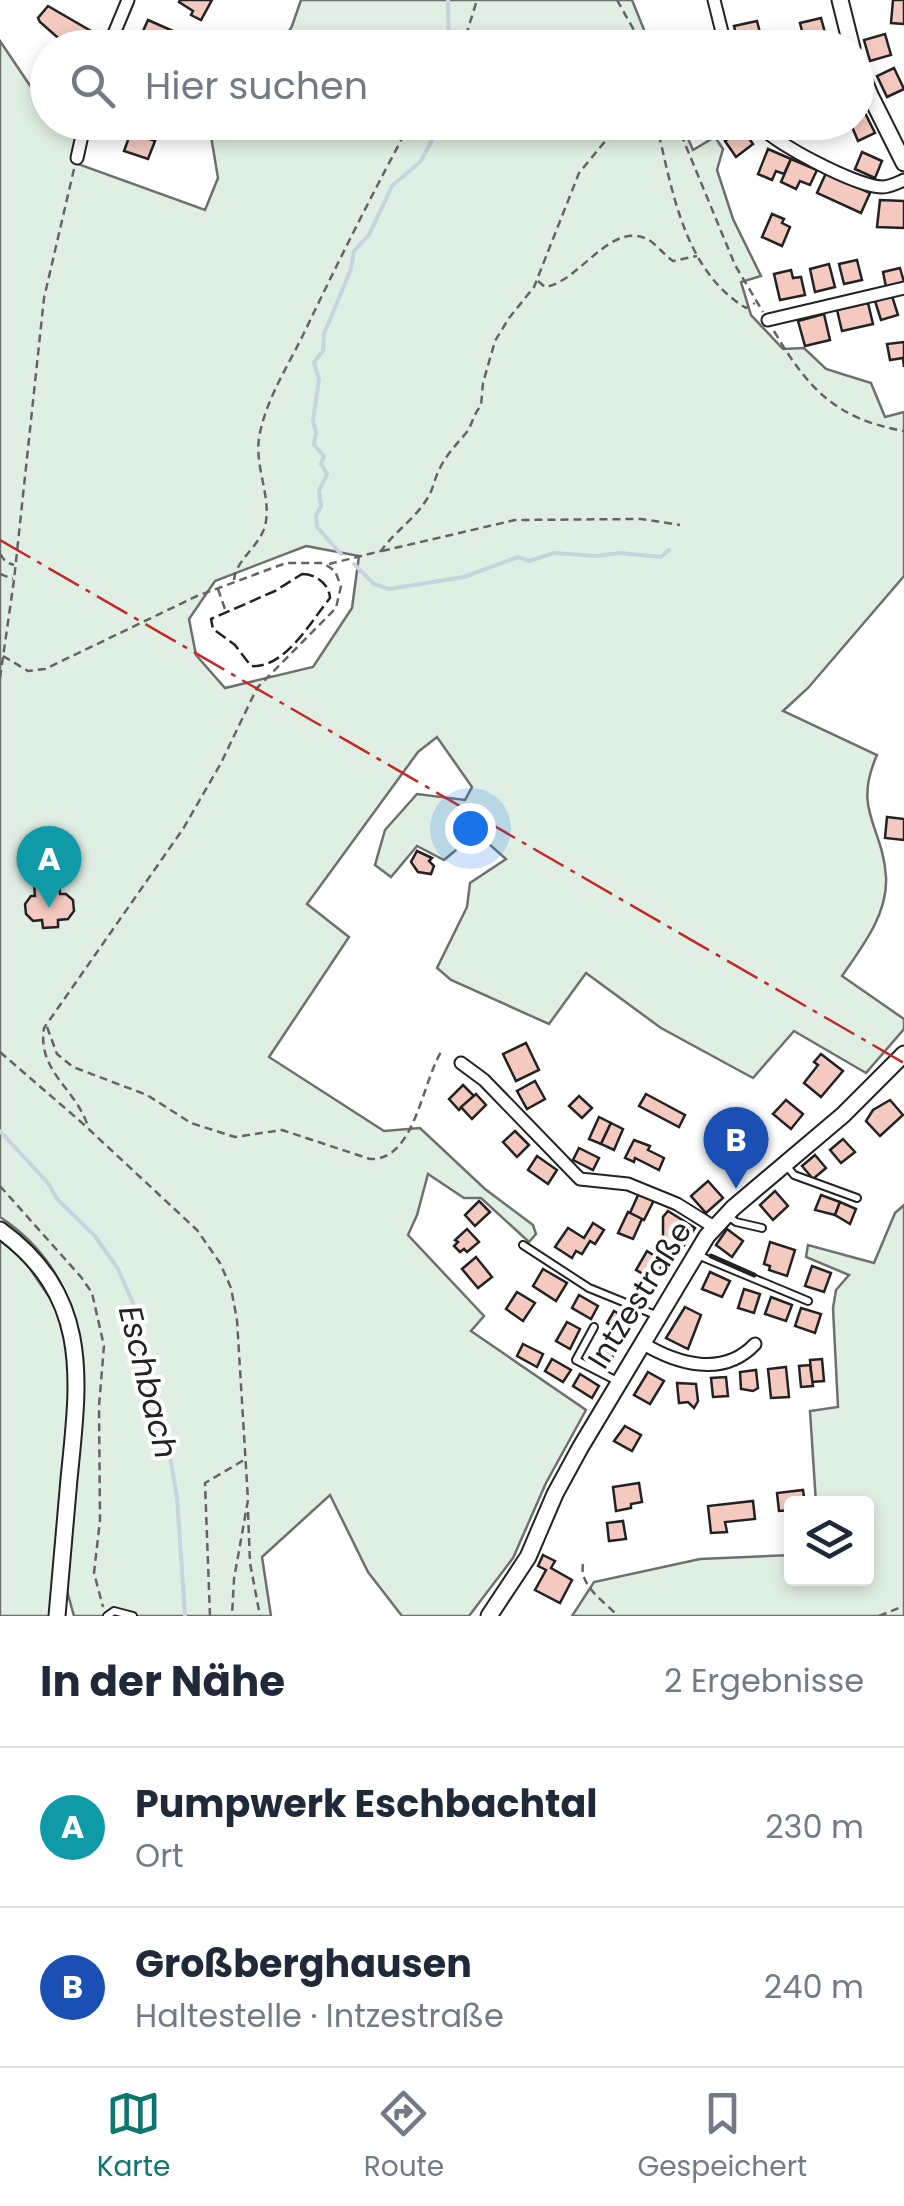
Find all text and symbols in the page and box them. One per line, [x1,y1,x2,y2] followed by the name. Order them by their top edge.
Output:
[30,30,874,140] search box
[65,58,120,113] icon: search
[145,59,368,112] text: Hier suchen
[445,803,496,854] your location
[17,826,82,908] pin: A
[704,1106,768,1189] pin: B
[577,1213,702,1377] street label: Intzestraße
[108,1301,189,1463] water label: Eschbach
[784,1496,874,1586] map controls
[784,1496,874,1586] button: layers
[40,1652,285,1711] text: In der Nähe
[664,1658,864,1703] text: 2 Ergebnisse
[135,1777,598,1830] text: Pumpwerk Eschbachtal
[61,1804,84,1849] text: A
[765,1804,864,1849] text: 230 m
[135,1833,184,1878] text: Ort
[135,1937,472,1990] text: Großberghausen
[62,1964,83,2009] text: B
[764,1964,864,2009] text: 240 m
[135,1993,504,2038] text: Haltestelle · Intzestraße
[97,2086,170,2188] tab: Karte
[364,2086,444,2188] tab: Route
[637,2086,807,2188] tab: Gespeichert

